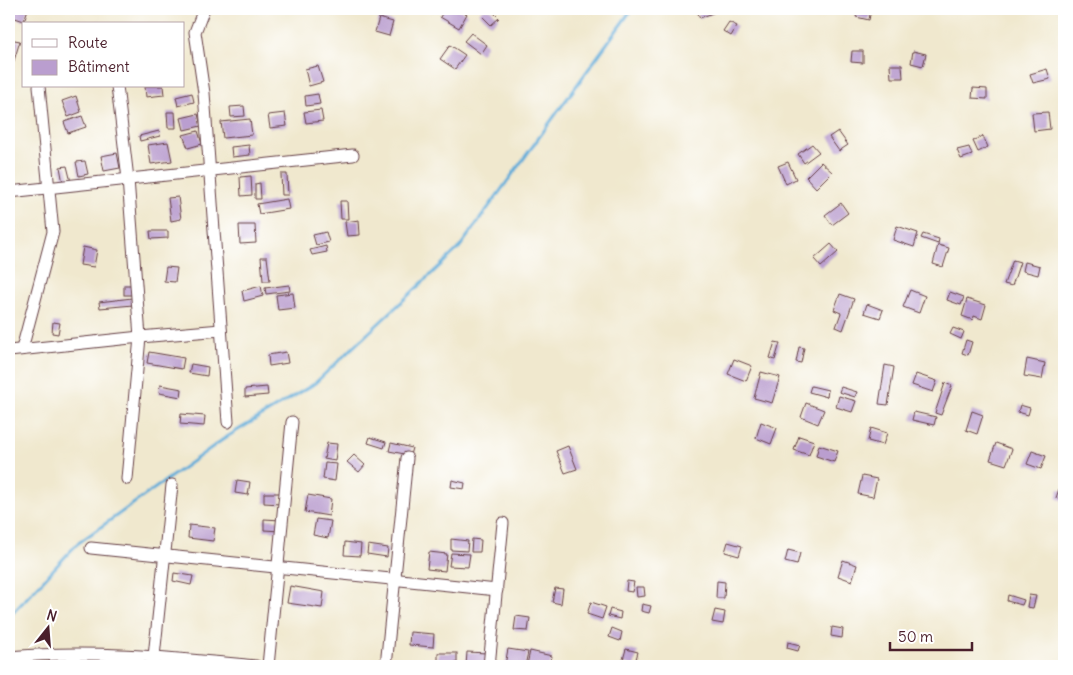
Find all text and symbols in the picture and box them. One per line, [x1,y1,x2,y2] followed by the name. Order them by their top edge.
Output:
[22,22,185,88] legend
[68,33,108,52] text: Route
[68,57,130,76] text: Bâtiment
[22,602,72,652] north arrow
[45,606,59,626] text: N
[890,620,973,652] scale bar
[898,627,933,646] text: 50 m

